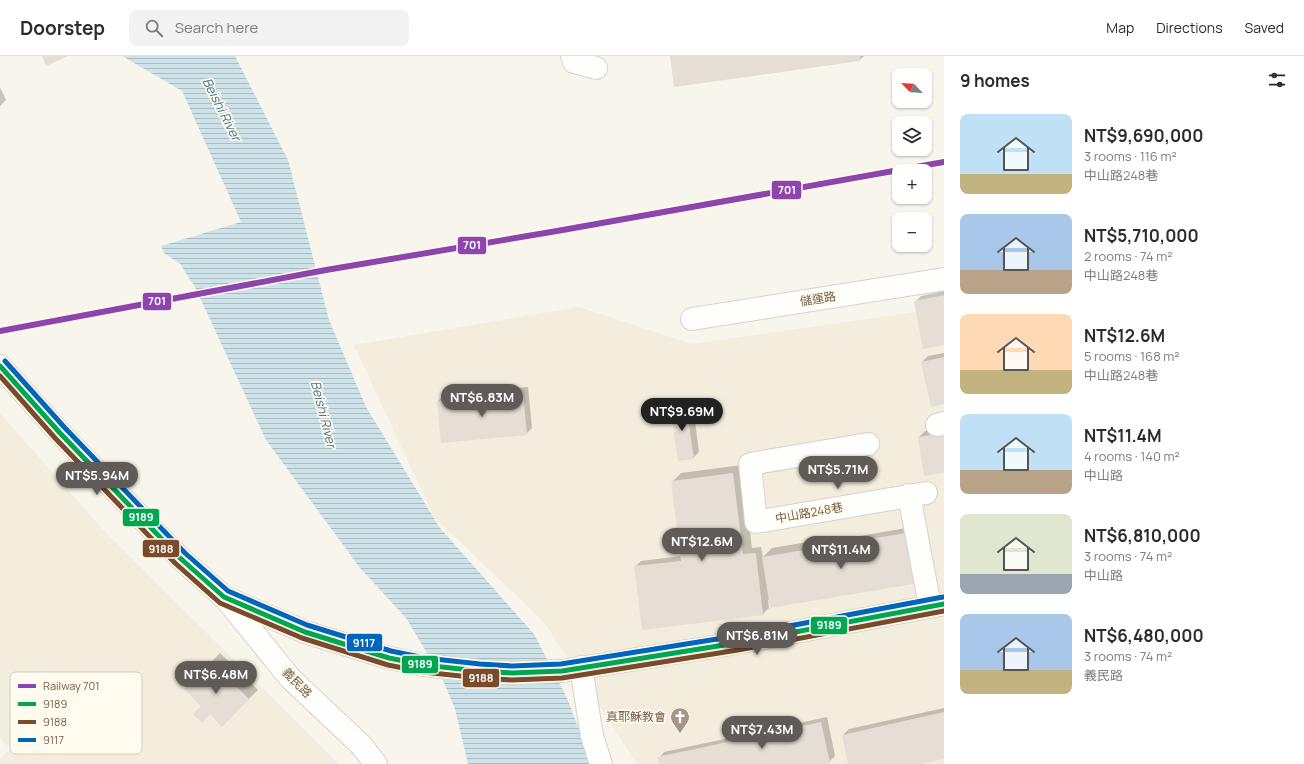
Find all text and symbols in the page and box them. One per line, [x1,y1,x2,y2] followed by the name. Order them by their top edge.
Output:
[129,10,409,46] search box
[20,15,105,41] text: Doorstep
[143,17,165,39] icon: search
[175,17,258,38] text: Search here
[1106,18,1134,37] text: Map
[1156,18,1223,37] text: Directions
[1245,18,1284,37] text: Saved
[892,68,932,108] north arrow
[892,68,932,252] map controls
[960,69,1030,92] text: 9 homes
[1266,69,1288,91] icon: filters
[198,74,247,146] water label: Beishi River
[892,116,932,156] button: layers
[1084,124,1203,147] text: NT$9,690,000
[992,130,1040,178] icon: home
[1084,147,1177,165] text: 3 rooms · 116 m²
[892,164,932,204] button: +
[1084,166,1158,184] text: 中山路248巷
[771,180,802,200] line badge: 701
[778,182,796,197] text: 701
[892,212,932,252] button: −
[1084,224,1199,247] text: NT$5,710,000
[992,230,1040,278] icon: home
[457,236,487,255] line badge: 701
[463,237,481,252] text: 701
[1084,247,1172,265] text: 2 rooms · 74 m²
[1084,266,1158,284] text: 中山路248巷
[799,287,837,310] street label: 儲運路
[142,292,172,311] line badge: 701
[148,293,166,308] text: 701
[1084,324,1165,347] text: NT$12.6M
[992,330,1040,378] icon: home
[1084,347,1180,365] text: 5 rooms · 168 m²
[1084,366,1158,384] text: 中山路248巷
[307,379,342,452] water label: Beishi River
[441,384,523,418] pin: NT$6.83M
[450,388,514,406] text: NT$6.83M
[641,398,723,432] pin: NT$9.69M
[650,402,714,420] text: NT$9.69M
[1084,424,1161,447] text: NT$11.4M
[992,430,1040,478] icon: home
[1084,447,1180,465] text: 4 rooms · 140 m²
[797,456,879,490] pin: NT$5.71M
[808,460,868,478] text: NT$5.71M
[56,462,138,496] pin: NT$5.94M
[65,466,129,484] text: NT$5.94M
[1084,466,1123,484] text: 中山路
[774,498,844,527] street label: 中山路248巷
[122,508,160,527] line badge: 9189
[128,509,154,524] text: 9189
[1084,524,1201,547] text: NT$6,810,000
[661,528,743,562] pin: NT$12.6M
[992,530,1040,578] icon: home
[671,532,733,550] text: NT$12.6M
[800,536,882,570] pin: NT$11.4M
[142,539,180,558] line badge: 9188
[811,540,871,558] text: NT$11.4M
[148,541,174,556] text: 9188
[1084,547,1172,565] text: 3 rooms · 74 m²
[1084,566,1123,584] text: 中山路
[810,616,848,635] line badge: 9189
[816,617,842,632] text: 9189
[716,622,798,656] pin: NT$6.81M
[1084,624,1204,647] text: NT$6,480,000
[726,626,788,644] text: NT$6.81M
[992,630,1040,678] icon: home
[346,633,383,652] line badge: 9117
[353,635,375,650] text: 9117
[1084,647,1172,665] text: 3 rooms · 74 m²
[401,655,439,674] line badge: 9189
[407,656,433,671] text: 9189
[175,661,257,695] pin: NT$6.48M
[279,664,316,702] street label: 義民路
[184,665,248,683] text: NT$6.48M
[1084,666,1123,684] text: 義民路
[462,668,500,688] line badge: 9188
[468,670,494,685] text: 9188
[10,672,142,754] legend
[43,678,100,693] text: Railway 701
[43,696,68,711] text: 9189
[669,706,691,734] church icon: 真耶穌教會
[606,708,666,725] place label: 真耶穌教會
[43,714,67,729] text: 9188
[721,716,803,750] pin: NT$7.43M
[731,720,793,738] text: NT$7.43M
[43,732,64,747] text: 9117

